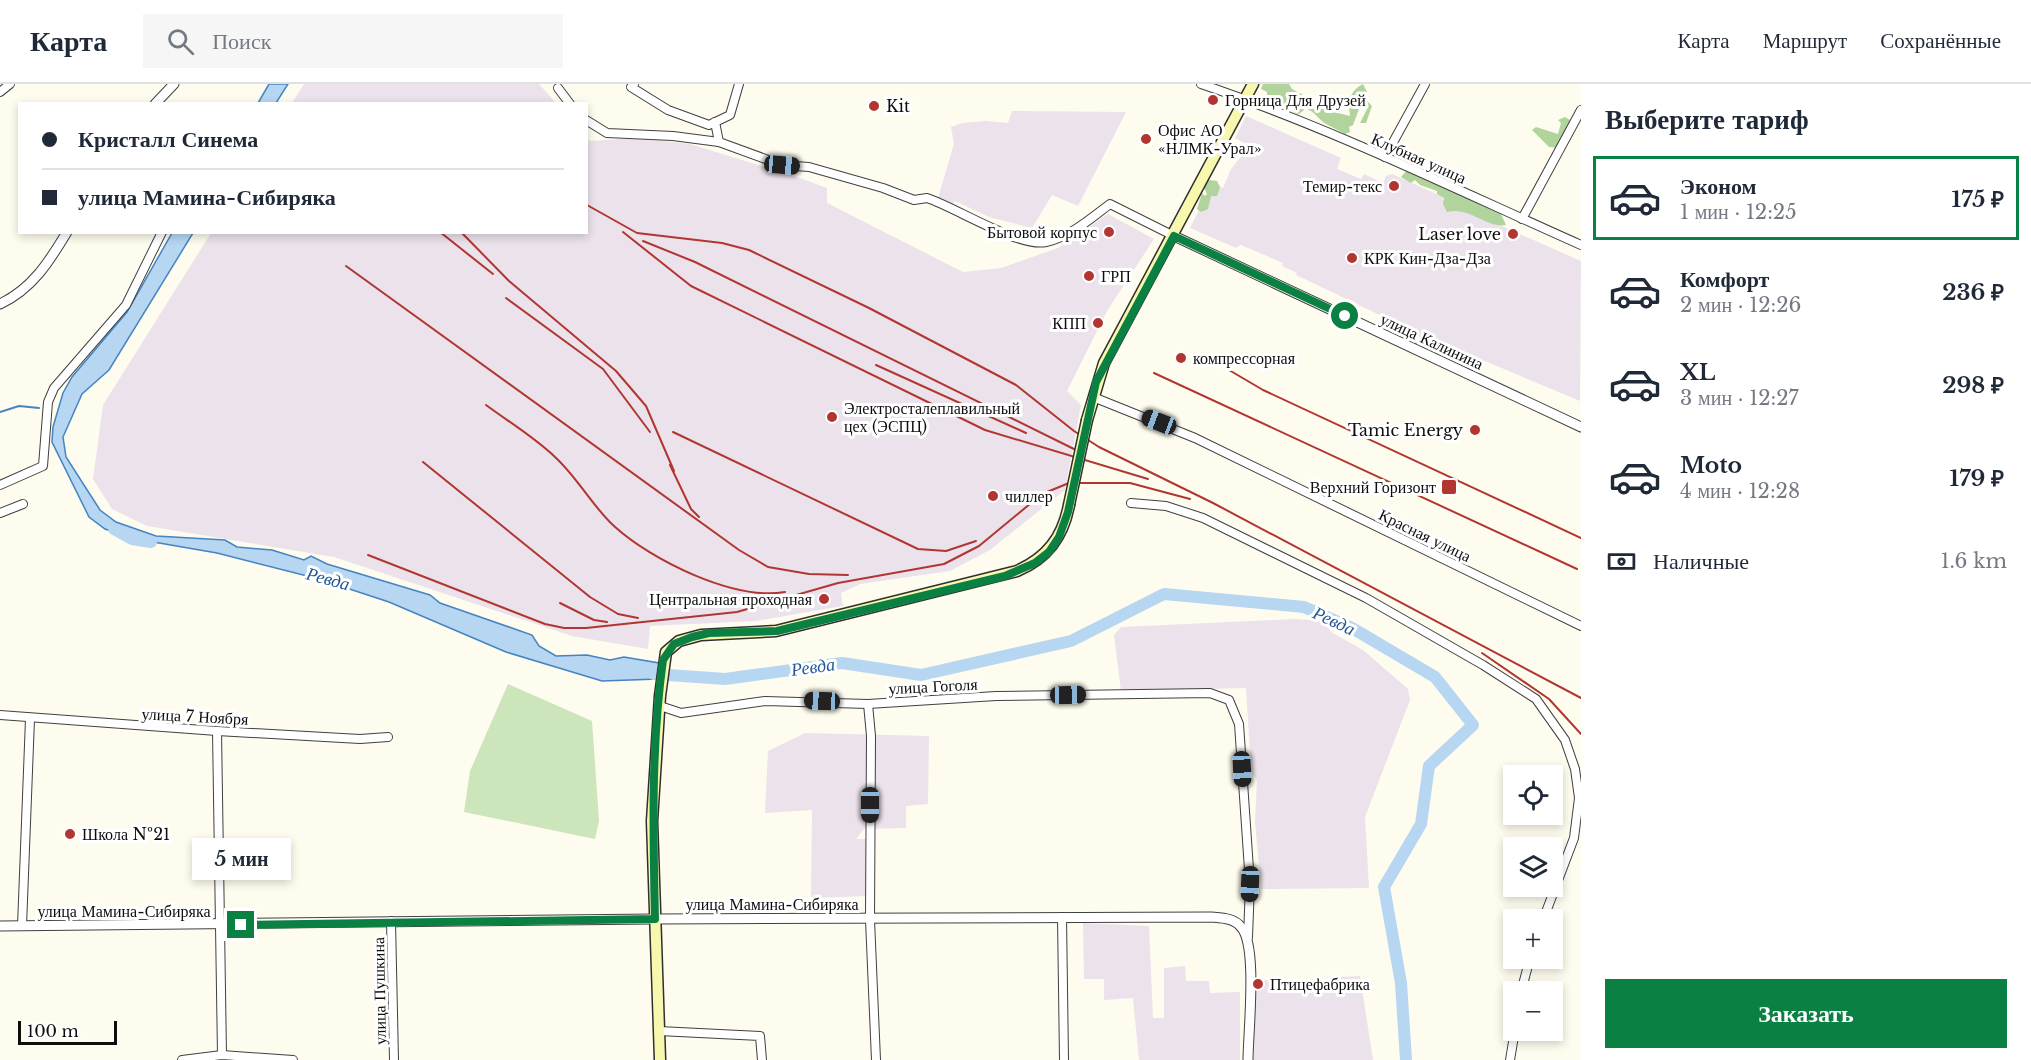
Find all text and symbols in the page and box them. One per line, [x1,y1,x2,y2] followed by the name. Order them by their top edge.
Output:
[143,14,563,68] search box
[30,24,107,59] text: Карта
[164,25,197,58] icon: search
[212,28,271,55] text: Поиск
[1678,28,1730,54] text: Карта
[1763,28,1847,54] text: Маршрут
[1880,28,2001,54] text: Сохранённые
[1225,90,1366,110] place label: Горница Для Друзей
[1206,93,1220,107] marker: Горница Для Друзей
[886,96,910,116] place label: Kit
[867,99,881,113] marker: Kit
[1605,103,1809,136] text: Выберите тариф
[1158,120,1262,158] place label: Офис АО «НЛМК-Урал»
[78,126,258,153] text: Кристалл Синема
[1368,128,1470,188] street label: Клубная улица
[1139,132,1153,146] marker: Офис АО «НЛМК-Урал»
[763,154,801,176] car
[1608,171,1662,225] icon: car
[1680,173,1757,200] text: Эконом
[1303,176,1382,196] place label: Темир-текс
[1387,179,1401,193] marker: Темир-текс
[78,184,336,211] text: улица Мамина-Сибиряка
[1952,186,2004,213] text: 175 ₽
[1680,200,1797,224] text: 1 мин · 12:25
[987,222,1097,242] place label: Бытовой корпус
[1418,224,1501,244] place label: Laser love
[1102,225,1116,239] marker: Бытовой корпус
[1506,227,1520,241] marker: Laser love
[1364,248,1491,268] place label: КРК Кин-Дза-Дза
[1345,251,1359,265] marker: КРК Кин-Дза-Дза
[1608,264,1662,318] icon: car
[1101,266,1131,286] place label: ГРП
[1680,266,1769,293] text: Комфорт
[1082,269,1096,283] marker: ГРП
[1942,279,2004,306] text: 236 ₽
[1680,293,1801,317] text: 2 мин · 12:26
[1331,302,1358,329] route start
[1377,308,1487,374] street label: улица Калинина
[1052,313,1086,333] place label: КПП
[1091,316,1105,330] marker: КПП
[1193,348,1296,368] place label: компрессорная
[1174,351,1188,365] marker: компрессорная
[1608,357,1662,411] icon: car
[1680,359,1715,386] text: XL
[1942,372,2004,399] text: 298 ₽
[1680,386,1799,410] text: 3 мин · 12:27
[844,398,1021,436] place label: Электросталеплавильный цех (ЭСПЦ)
[1139,407,1179,437] car
[825,410,839,424] marker: Электросталеплавильный цех (ЭСПЦ)
[1348,420,1464,440] place label: Tamic Energy
[1468,423,1482,437] marker: Tamic Energy
[1608,450,1662,504] icon: car
[1680,452,1742,479] text: Moto
[1950,465,2004,492] text: 179 ₽
[1310,477,1436,497] place label: Верхний Горизонт
[1440,478,1458,496] marker: Верхний Горизонт
[1680,479,1800,503] text: 4 мин · 12:28
[1005,486,1053,506] place label: чиллер
[986,489,1000,503] marker: чиллер
[1376,504,1474,566] street label: Красная улица
[1605,545,1638,578] icon: cash
[1653,548,1749,575] text: Наличные
[1941,549,2007,573] text: 1.6 km
[303,562,352,595] water label: Ревда
[649,589,813,609] place label: Центральная проходная
[817,592,831,606] marker: Центральная проходная
[1309,601,1359,640] water label: Ревда
[789,653,836,681] water label: Ревда
[888,674,979,698] street label: улица Гоголя
[1050,686,1086,704] car
[804,691,840,711] car
[141,703,250,729] street label: улица 7 Ноября
[1232,751,1252,787] car
[1503,765,1563,1041] map controls
[1503,765,1563,825] button: locate
[861,787,879,823] car
[82,824,170,844] place label: Школа №21
[63,827,77,841] marker: Школа №21
[1503,837,1563,897] button: layers
[192,838,290,880] callout: 5 мин
[215,847,268,871] text: 5 мин
[1240,866,1260,902] car
[685,894,859,914] street label: улица Мамина-Сибиряка
[37,901,211,921] street label: улица Мамина-Сибиряка
[1503,909,1563,969] button: +
[227,911,254,938] route end
[368,937,390,1045] street label: улица Пушкина
[1270,974,1370,994] place label: Птицефабрика
[1251,977,1265,991] marker: Птицефабрика
[1605,979,2007,1048] button: Заказать
[1503,981,1563,1041] button: −
[18,1018,117,1046] scale bar
[27,1021,79,1041] text: 100 m

